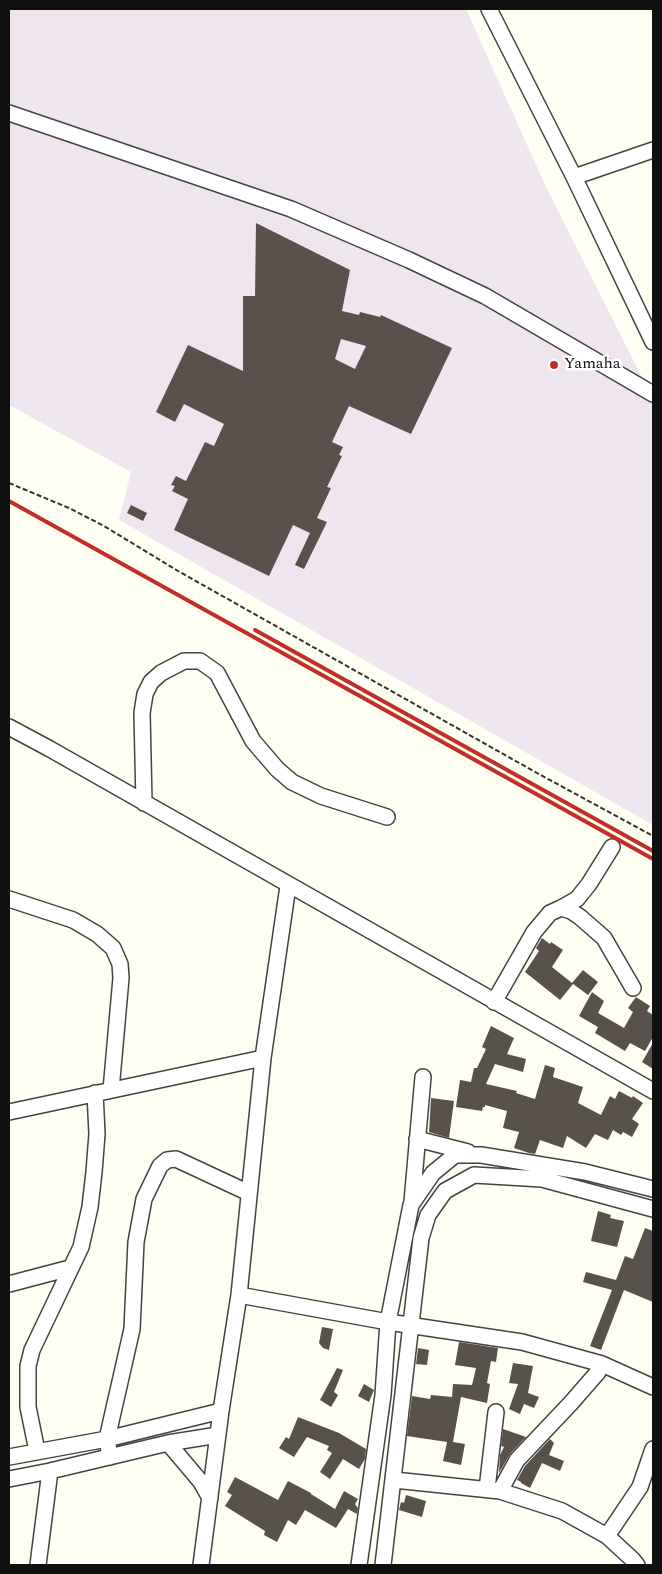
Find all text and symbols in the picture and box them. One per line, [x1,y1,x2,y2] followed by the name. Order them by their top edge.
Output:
[564,355,621,375] place label: Yamaha
[548,359,560,371] marker: Yamaha

